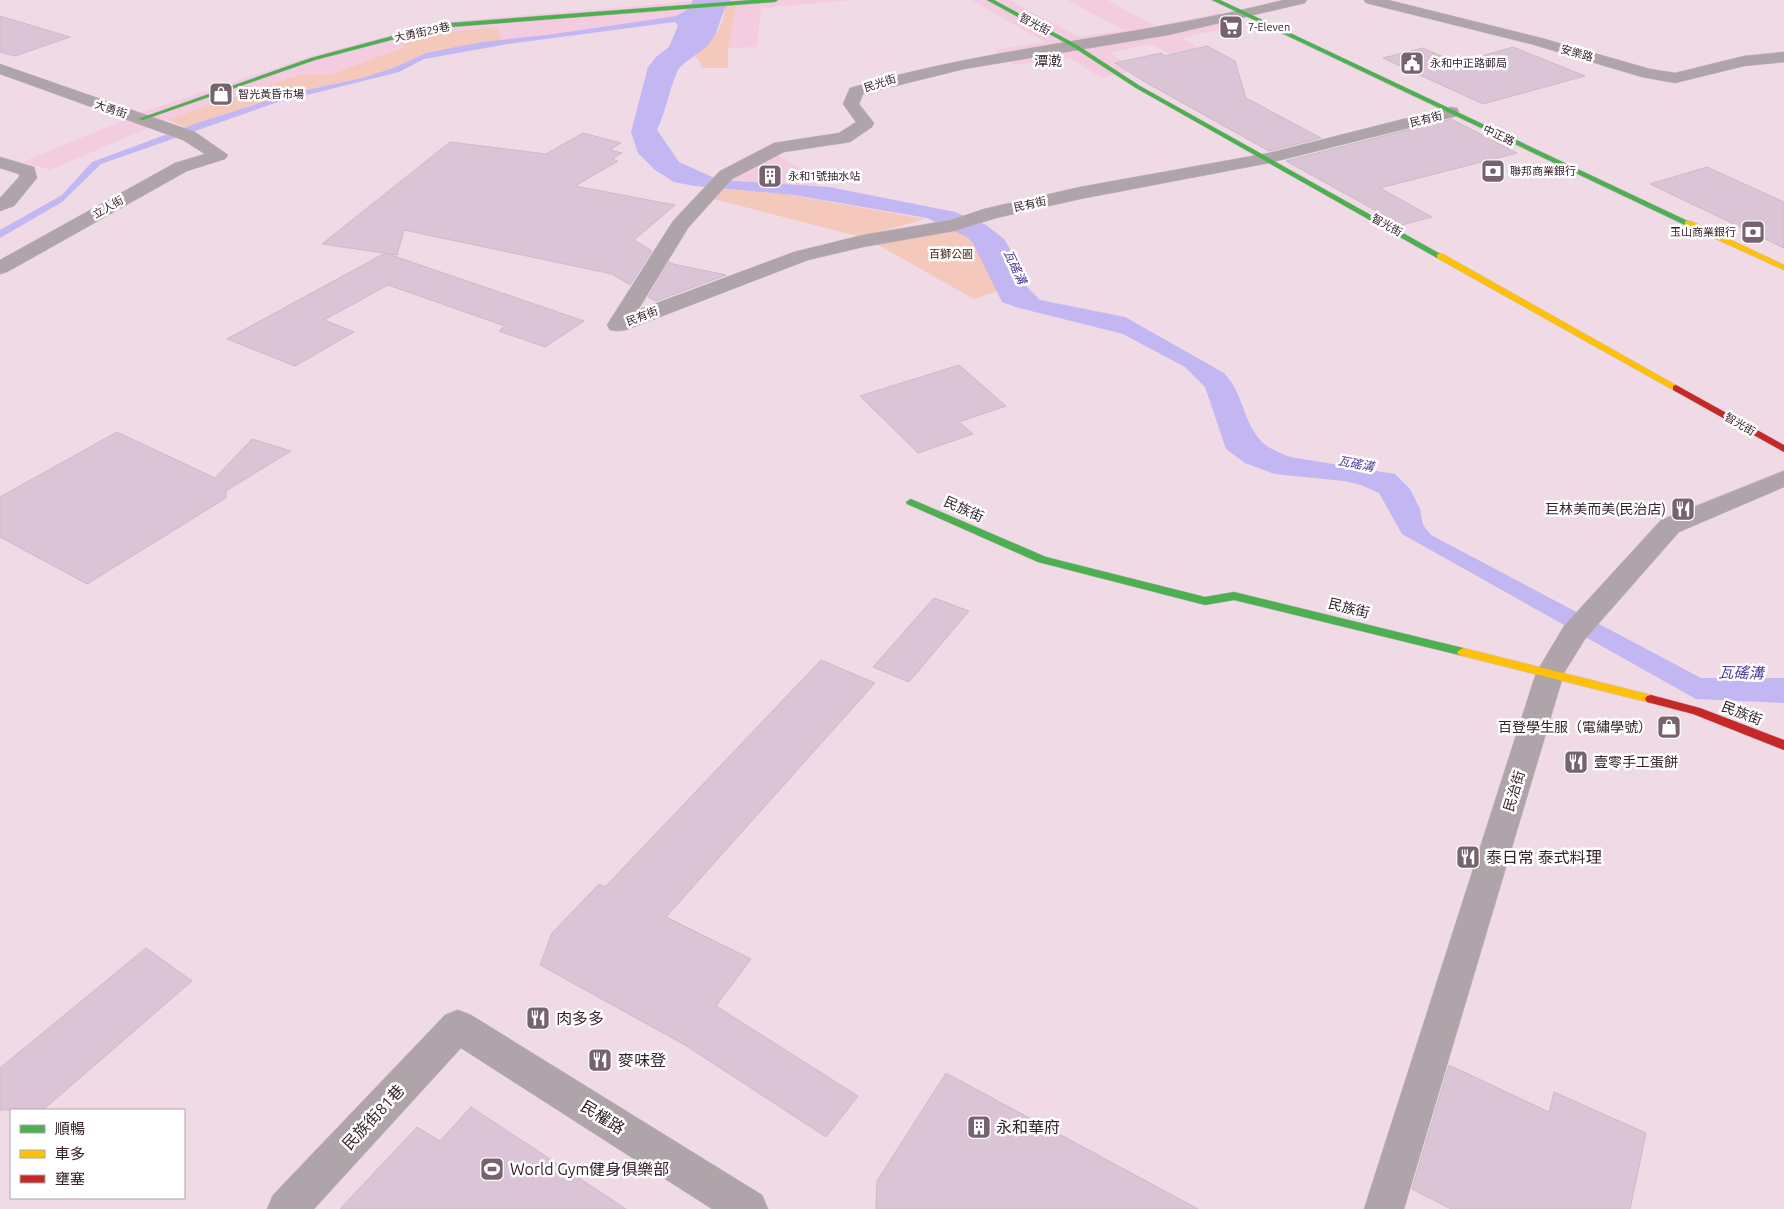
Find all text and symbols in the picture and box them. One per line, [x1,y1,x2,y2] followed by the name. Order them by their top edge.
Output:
[1018,11,1052,37] street label: 智光街
[1218,14,1244,40] supermarket icon: 7-Eleven
[393,20,451,44] street label: 大勇街29巷
[1248,21,1290,33] place label: 7-Eleven
[1559,43,1595,63] street label: 安樂路
[1399,50,1425,76] public building icon: 永和中正路郵局
[1034,53,1062,69] district label: 潭漧
[1430,57,1507,69] place label: 永和中正路郵局
[862,72,898,94] street label: 民光街
[208,81,234,107] shop icon: 智光黃昏市場
[238,88,304,100] place label: 智光黃昏市場
[93,98,129,120] street label: 大勇街
[1409,109,1443,129] street label: 民有街
[1482,123,1516,147] street label: 中正路
[1480,158,1506,184] bank icon: 聯邦商業銀行
[757,163,783,189] building icon: 永和1號抽水站
[1510,165,1576,177] place label: 聯邦商業銀行
[788,170,860,182] place label: 永和1號抽水站
[91,194,125,220] street label: 立人街
[1013,194,1047,214] street label: 民有街
[1370,212,1404,238] street label: 智光街
[1740,219,1766,245] bank icon: 玉山商業銀行
[1670,226,1736,238] place label: 玉山商業銀行
[929,248,973,260] park label: 百獅公園
[1002,248,1030,288] water label: 瓦磘溝
[624,304,660,328] street label: 民有街
[1723,411,1757,437] street label: 智光街
[1337,454,1377,474] water label: 瓦磘溝
[942,493,986,525] street label: 民族街
[1670,496,1696,522] restaurant icon: 巨林美而美(民治店)
[1545,501,1666,517] place label: 巨林美而美(民治店)
[1327,595,1371,621] street label: 民族街
[1718,664,1766,681] water label: 瓦磘溝
[1720,698,1764,728] street label: 民族街
[1656,714,1682,740] shop icon: 百登學生服（電繡學號）
[1498,719,1652,735] place label: 百登學生服（電繡學號）
[1563,749,1589,775] restaurant icon: 壹零手工蛋餅
[1594,754,1678,770] place label: 壹零手工蛋餅
[1500,769,1528,813] street label: 民治街
[1455,844,1481,870] restaurant icon: 泰日常 泰式料理
[1486,848,1602,866] place label: 泰日常 泰式料理
[525,1005,551,1031] restaurant icon: 肉多多
[556,1009,604,1027] place label: 肉多多
[587,1047,613,1073] restaurant icon: 麥味登
[618,1051,666,1069] place label: 麥味登
[338,1081,408,1153] street label: 民族街81巷
[578,1097,628,1137] street label: 民權路
[10,1109,185,1199] legend
[966,1114,992,1140] building icon: 永和華府
[996,1118,1060,1136] place label: 永和華府
[55,1120,85,1137] text: 順暢
[55,1145,85,1162] text: 車多
[479,1156,505,1182] sports icon: World Gym健身俱樂部
[510,1160,669,1178] place label: World Gym健身俱樂部
[55,1170,85,1187] text: 壅塞

